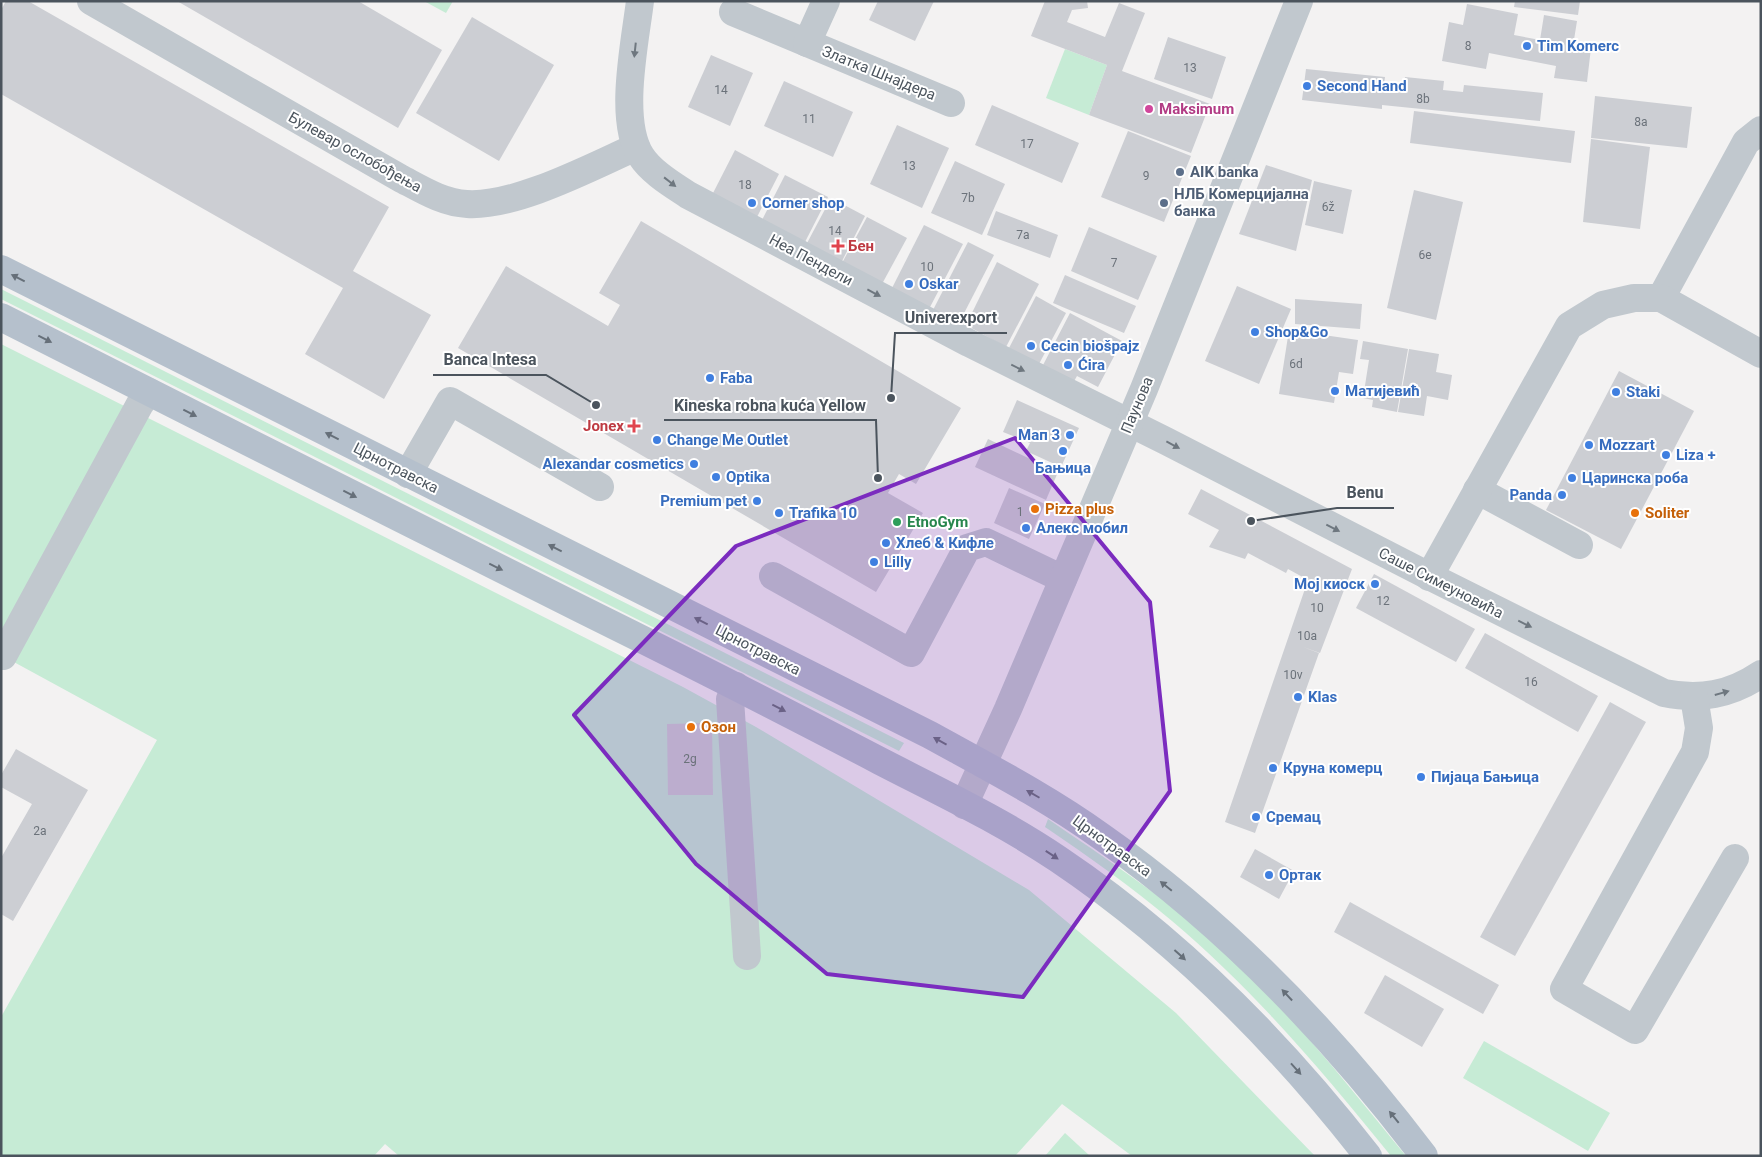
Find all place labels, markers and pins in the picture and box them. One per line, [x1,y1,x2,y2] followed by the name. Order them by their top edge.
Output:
[1537,37,1619,55] place label: Tim Komerc
[1521,40,1533,52] marker: Tim Komerc
[1317,77,1407,95] place label: Second Hand
[1301,80,1313,92] marker: Second Hand
[1159,100,1234,118] place label: Maksimum
[1143,103,1155,115] marker: Maksimum
[1190,163,1259,181] place label: AIK banka
[1174,166,1186,178] marker: AIK banka
[1174,185,1309,220] place label: НЛБ Комерцијална банка
[762,194,845,212] place label: Corner shop
[746,197,758,209] marker: Corner shop
[1158,197,1170,209] marker: НЛБ Комерцијална банка
[848,237,874,255] place label: Бен
[832,240,844,252] marker: Бен
[919,275,959,293] place label: Oskar
[903,278,915,290] marker: Oskar
[895,302,1007,333] callout: Univerexport
[1265,323,1328,341] place label: Shop&Go
[1249,326,1261,338] marker: Shop&Go
[1041,337,1140,355] place label: Cecin biošpajz
[1025,340,1037,352] marker: Cecin biošpajz
[433,344,546,375] callout: Banca Intesa
[1078,356,1105,374] place label: Ćira
[1062,359,1074,371] marker: Ćira
[720,369,752,387] place label: Faba
[704,372,716,384] marker: Faba
[1345,382,1420,400] place label: Матијевић
[1626,383,1660,401] place label: Staki
[1329,385,1341,397] marker: Матијевић
[1610,386,1622,398] marker: Staki
[664,389,876,420] callout: Kineska robna kuća Yellow
[583,417,624,435] place label: Jonex
[628,420,640,432] marker: Jonex
[1018,426,1060,444] place label: Мап 3
[1064,429,1076,441] marker: Мап 3
[667,431,788,449] place label: Change Me Outlet
[651,434,663,446] marker: Change Me Outlet
[1599,436,1655,454] place label: Mozzart
[1583,439,1595,451] marker: Mozzart
[1057,445,1069,457] marker: Бањица
[1676,446,1716,464] place label: Liza +
[1660,449,1672,461] marker: Liza +
[542,455,684,473] place label: Alexandar cosmetics
[688,458,700,470] marker: Alexandar cosmetics
[1035,459,1091,477] place label: Бањица
[726,468,770,486] place label: Optika
[1582,469,1688,487] place label: Царинска роба
[710,471,722,483] marker: Optika
[1566,472,1578,484] marker: Царинска роба
[1337,477,1394,508] callout: Benu
[1510,486,1552,504] place label: Panda
[1556,489,1568,501] marker: Panda
[660,492,747,510] place label: Premium pet
[751,495,763,507] marker: Premium pet
[1045,500,1114,518] place label: Pizza plus
[1029,503,1041,515] marker: Pizza plus
[789,504,857,522] place label: Trafika 10
[1645,504,1690,522] place label: Soliter
[773,507,785,519] marker: Trafika 10
[1629,507,1641,519] marker: Soliter
[907,513,968,531] place label: EtnoGym
[891,516,903,528] marker: EtnoGym
[1036,519,1128,537] place label: Алекс мобил
[1020,522,1032,534] marker: Алекс мобил
[896,534,994,552] place label: Хлеб & Кифле
[880,537,892,549] marker: Хлеб & Кифле
[884,553,912,571] place label: Lilly
[868,556,880,568] marker: Lilly
[1294,575,1366,593] place label: Мој киоск
[1369,578,1381,590] marker: Мој киоск
[1308,688,1338,706] place label: Klas
[1292,691,1304,703] marker: Klas
[701,718,736,736] place label: Озон
[685,721,697,733] marker: Озон
[1283,759,1382,777] place label: Круна комерц
[1267,762,1279,774] marker: Круна комерц
[1431,768,1539,786] place label: Пијаца Бањица
[1415,771,1427,783] marker: Пијаца Бањица
[1266,808,1321,826] place label: Сремац
[1250,811,1262,823] marker: Сремац
[1279,866,1322,884] place label: Ортак
[1263,869,1275,881] marker: Ортак

